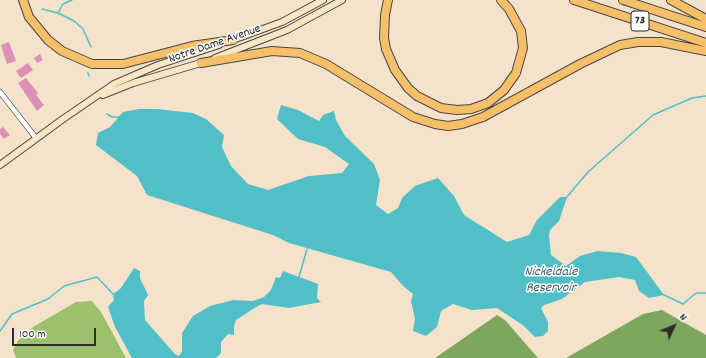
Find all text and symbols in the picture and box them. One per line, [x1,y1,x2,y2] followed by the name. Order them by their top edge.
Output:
[631,11,649,31] road number: 73
[167,22,263,68] street label: Notre Dame Avenue
[525,265,577,298] water label: Nickeldale Reservoir
[654,306,694,346] north arrow
[675,310,690,325] text: N
[14,320,98,346] scale bar
[19,326,46,343] text: 100 m

